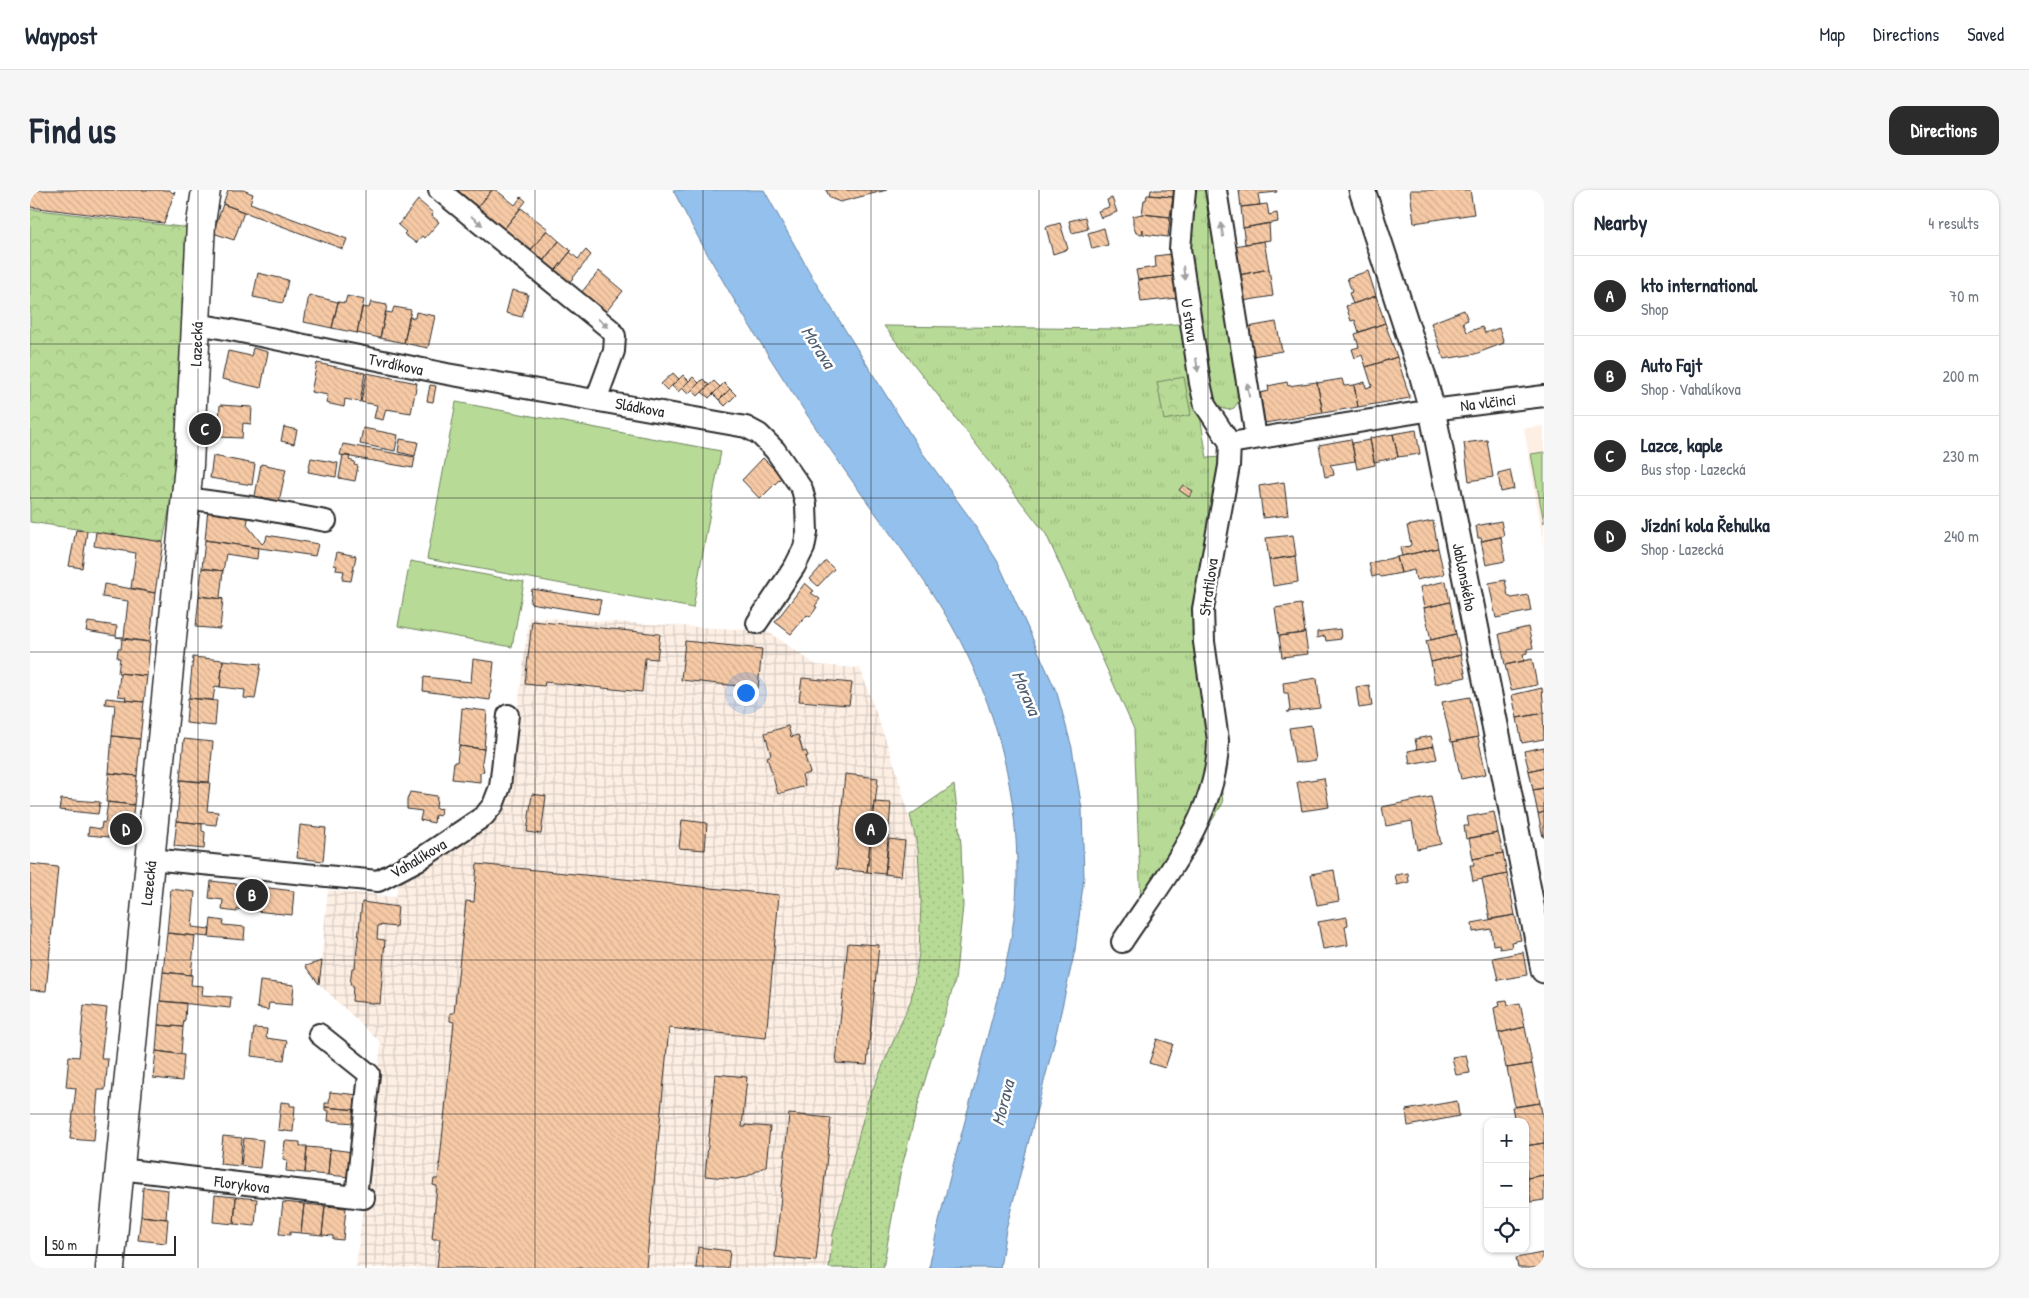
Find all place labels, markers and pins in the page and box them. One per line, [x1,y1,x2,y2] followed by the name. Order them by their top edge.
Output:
[189,410,221,448] pin: C
[110,810,142,848] pin: D
[855,810,887,848] pin: A
[236,876,268,914] pin: B

